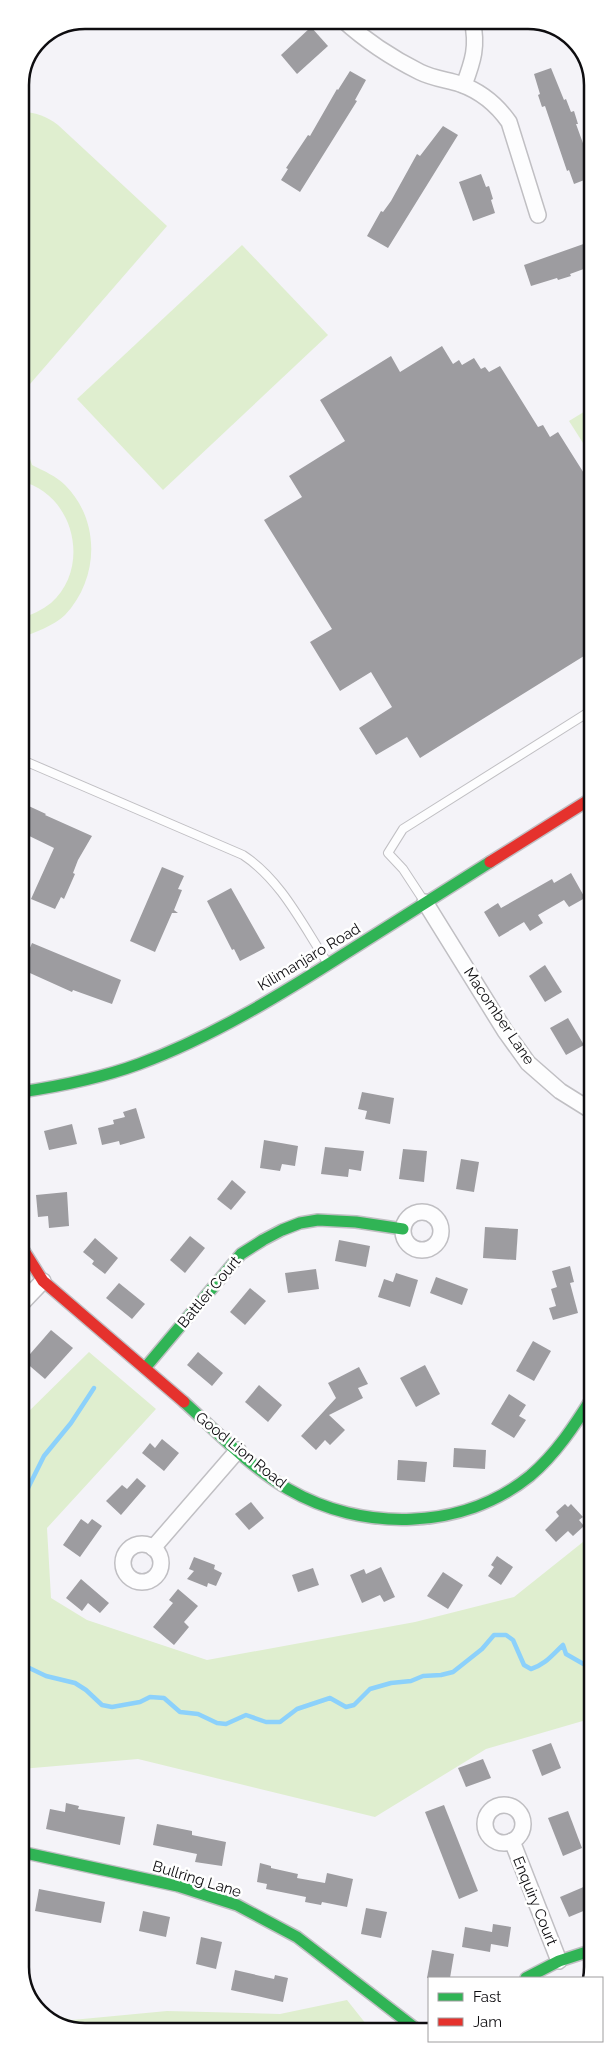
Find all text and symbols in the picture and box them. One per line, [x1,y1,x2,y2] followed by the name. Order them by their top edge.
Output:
[255,919,363,995] street label: Kilimanjaro Road
[460,964,538,1068] street label: Macomber Lane
[174,1252,244,1332] street label: Battler Court
[192,1408,290,1492] street label: Good Lion Road
[509,1854,561,1948] street label: Enquiry Court
[150,1857,244,1901] street label: Bullring Lane
[428,1977,603,2042] legend
[473,1988,501,2006] text: Fast
[473,2013,502,2031] text: Jam

